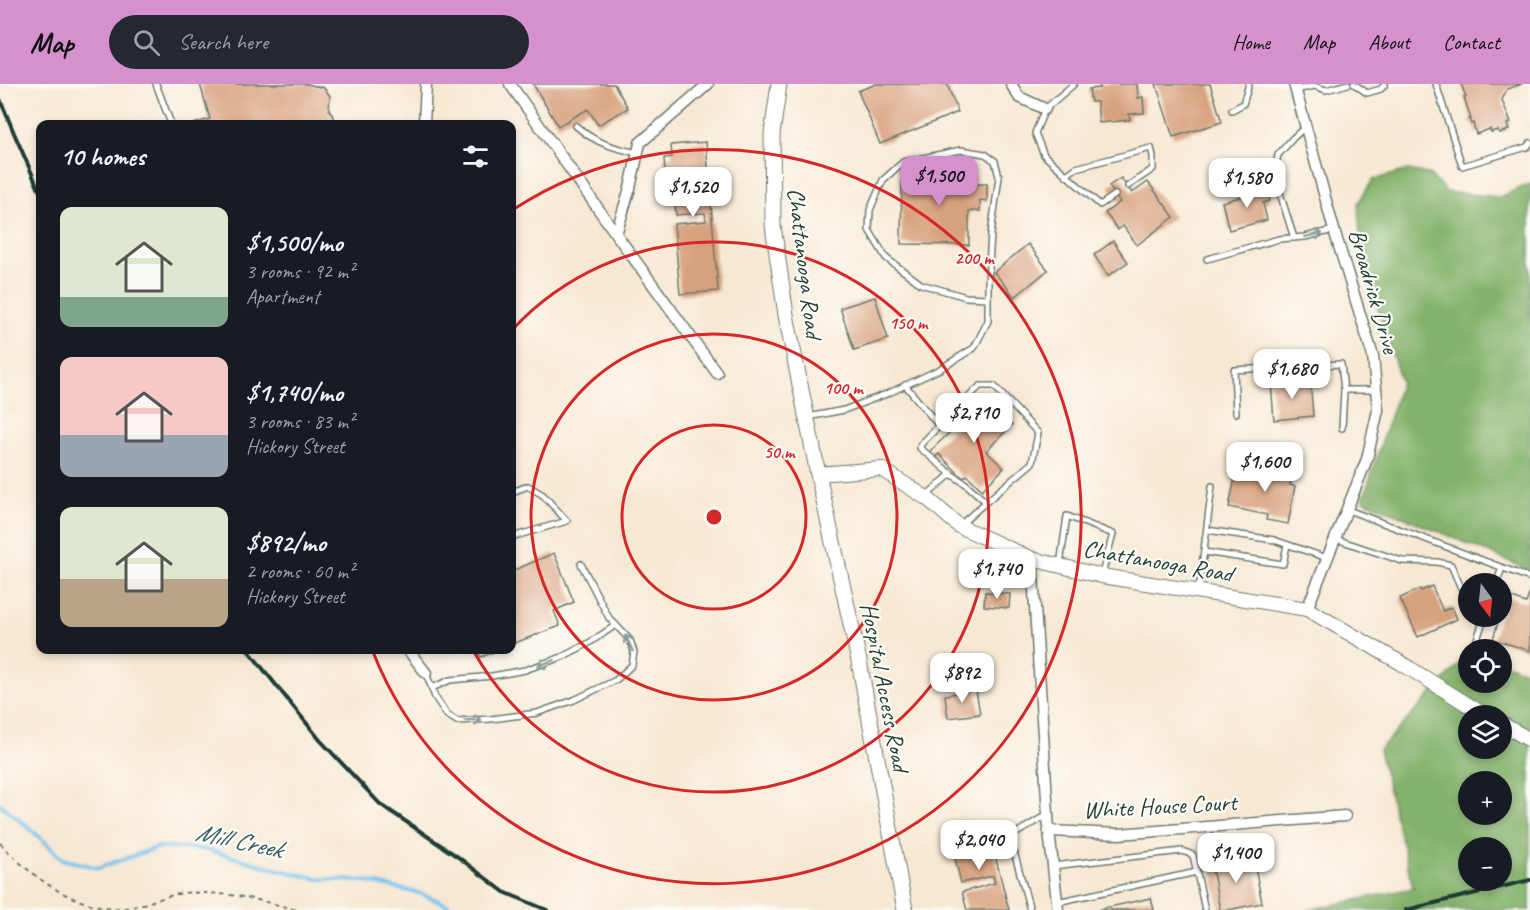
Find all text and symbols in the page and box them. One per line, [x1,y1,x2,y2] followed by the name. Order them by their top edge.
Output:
[109,15,529,69] search box
[30,25,73,60] text: Map
[130,26,163,59] icon: search
[178,28,268,56] text: Search here
[1232,29,1270,55] text: Home
[1303,29,1335,55] text: Map
[1368,29,1410,55] text: About
[1443,29,1500,55] text: Contact
[60,140,145,173] text: 10 homes
[459,140,492,173] icon: filters
[890,156,988,207] pin: $1,500
[1198,158,1296,209] pin: $1,580
[915,163,963,188] text: $1,500
[1223,165,1271,190] text: $1,580
[644,167,742,218] pin: $1,520
[669,174,717,199] text: $1,520
[781,186,830,343] street label: Chattanooga Road
[1342,225,1407,359] street label: Broadrick Drive
[246,226,343,259] text: $1,500/mo
[1304,228,1323,240] one-way arrow
[108,231,180,303] icon: home
[955,247,995,269] text: 200 m
[246,259,354,284] text: 3 rooms · 92 m²
[246,284,319,309] text: Apartment
[889,312,929,334] text: 150 m
[1243,349,1341,400] pin: $1,680
[1267,356,1317,381] text: $1,680
[246,376,343,409] text: $1,740/mo
[824,377,864,399] text: 100 m
[108,381,180,453] icon: home
[925,393,1023,444] pin: $2,710
[950,400,998,425] text: $2,710
[246,409,354,434] text: 3 rooms · 83 m²
[246,434,345,459] text: Hickory Street
[764,441,796,463] text: 50 m
[1216,442,1314,493] pin: $1,600
[1240,449,1290,474] text: $1,600
[704,507,724,527] centre of rings
[246,526,326,559] text: $892/mo
[108,531,180,603] icon: home
[1081,533,1239,590] street label: Chattanooga Road
[948,549,1046,600] pin: $1,740
[973,556,1021,581] text: $1,740
[246,559,354,584] text: 2 rooms · 60 m²
[1458,573,1512,627] north arrow
[1458,573,1512,891] map controls
[246,584,345,609] text: Hickory Street
[854,600,917,777] street label: Hospital Access Road
[623,635,635,653] one-way arrow
[1458,639,1512,693] button: locate
[926,653,998,704] pin: $892
[538,658,556,669] one-way arrow
[944,660,980,685] text: $892
[1458,705,1512,759] button: layers
[462,714,482,726] one-way arrow
[1458,771,1512,825] button: +
[1083,787,1239,825] street label: White House Court
[193,815,289,867] water label: Mill Creek
[930,820,1028,871] pin: $2,040
[955,827,1003,852] text: $2,040
[1187,833,1285,884] pin: $1,400
[1458,837,1512,891] button: −
[1212,840,1260,865] text: $1,400

